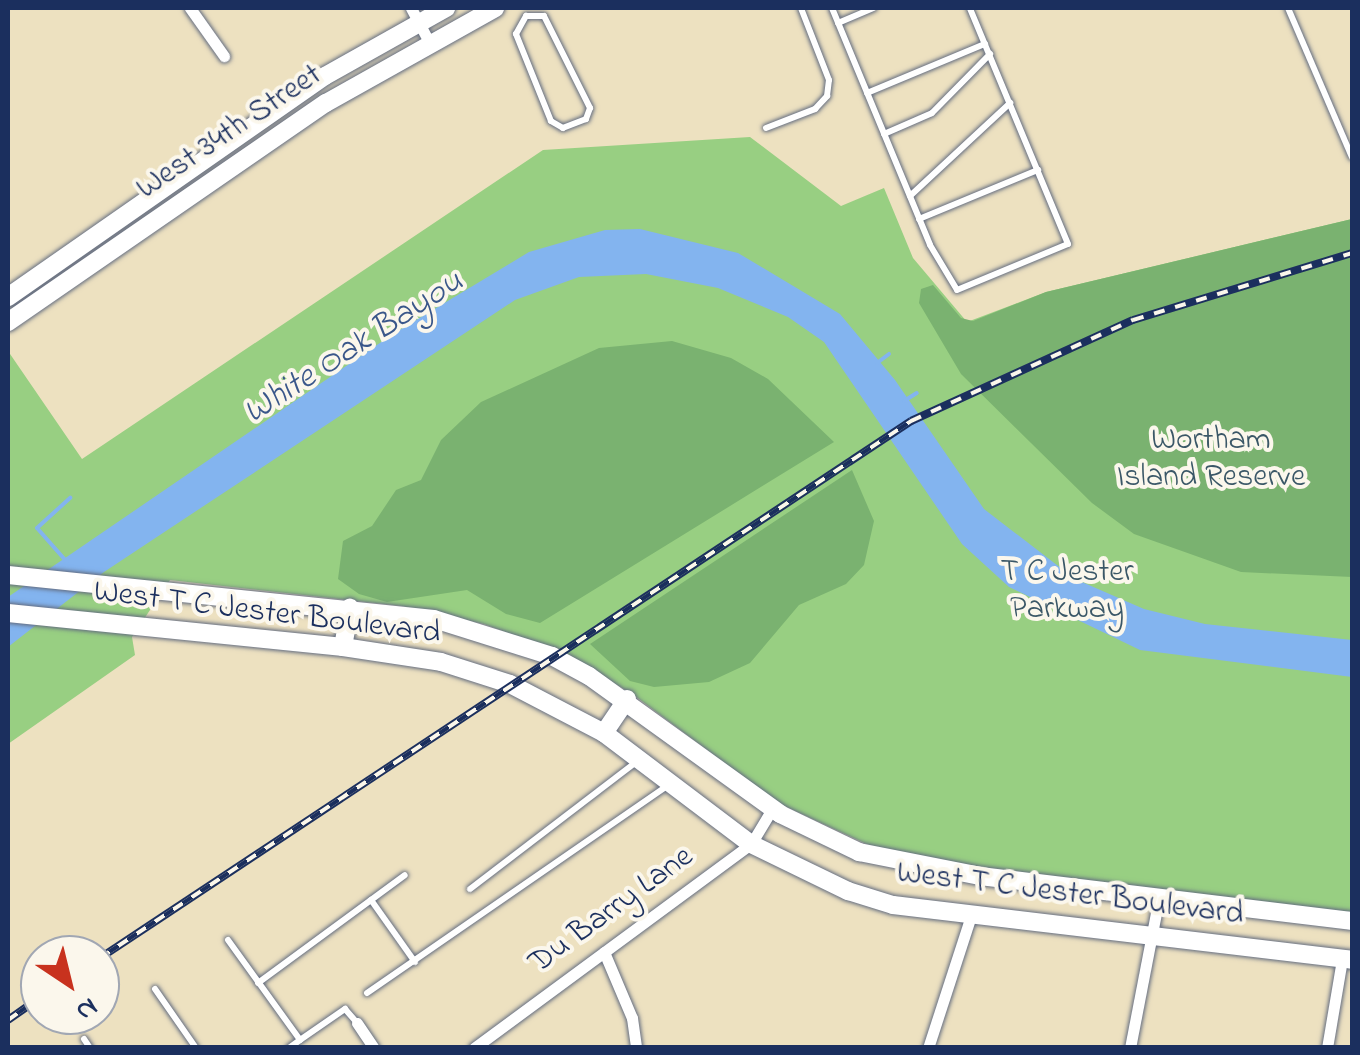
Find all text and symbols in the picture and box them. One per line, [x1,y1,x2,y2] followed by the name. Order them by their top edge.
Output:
[130,57,330,209] street label: West 34th Street
[236,261,472,435] water label: White Oak Bayou
[1117,423,1305,498] park label: Wortham Island Reserve
[1000,555,1134,630] park label: T C Jester Parkway
[91,574,443,654] street label: West T C Jester Boulevard
[522,839,702,983] street label: Du Barry Lane
[894,855,1246,935] street label: West T C Jester Boulevard
[20,935,120,1035] north arrow
[67,986,106,1031] text: N

